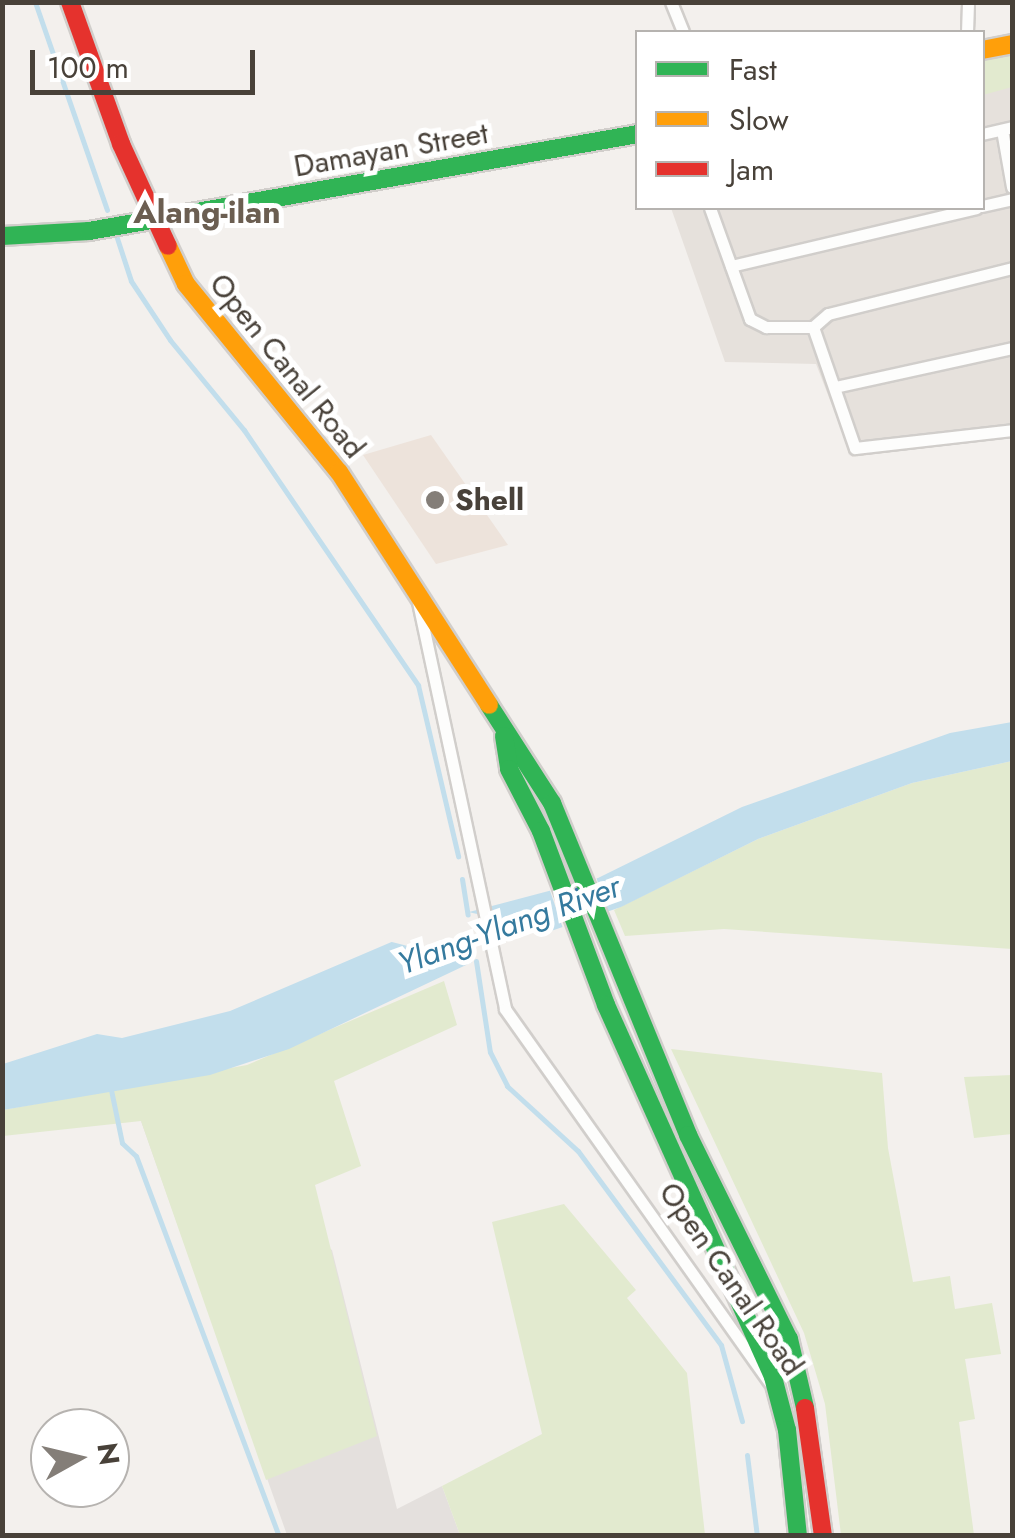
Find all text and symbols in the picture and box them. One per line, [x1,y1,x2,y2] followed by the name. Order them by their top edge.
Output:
[35,30,260,92] scale bar
[635,30,985,210] legend
[47,46,129,89] text: 100 m
[729,48,777,91] text: Fast
[729,98,789,141] text: Slow
[291,115,491,185] street label: Damayan Street
[729,148,774,191] text: Jam
[133,193,281,231] district label: Alang-ilan
[202,267,372,465] street label: Open Canal Road
[455,482,524,518] place label: Shell
[424,489,446,511] marker: Shell
[393,867,625,983] water label: Ylang-Ylang River
[651,1176,811,1382] street label: Open Canal Road
[30,1408,130,1508] north arrow
[86,1440,130,1468] text: N

